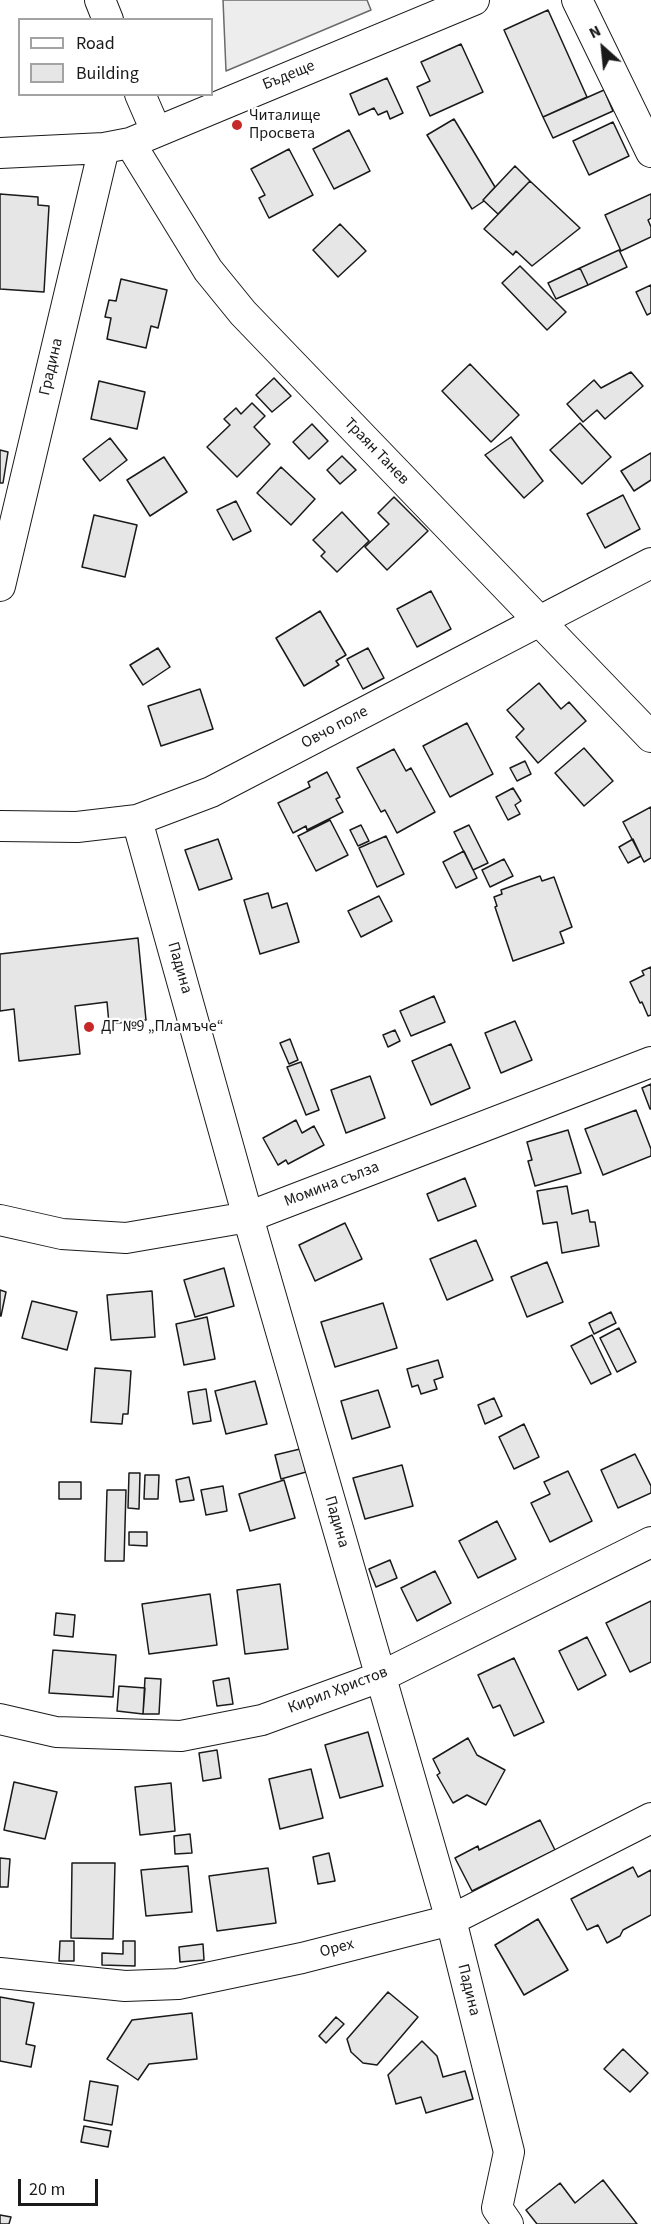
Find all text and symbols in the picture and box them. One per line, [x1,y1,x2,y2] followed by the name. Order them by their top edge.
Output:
[18,18,213,96] legend
[573,18,633,78] north arrow
[585,20,605,44] text: N
[76,31,115,56] text: Road
[260,57,318,95] street label: Бъдеще
[76,61,139,86] text: Building
[249,106,320,144] place label: Читалище Просвета
[230,118,244,132] marker: Читалище Просвета
[36,336,68,398] street label: Градина
[339,415,413,489] street label: Траян Танев
[298,702,372,754] street label: Овчо поле
[162,940,196,996] street label: Падина
[101,1017,223,1037] place label: ДГ №9 „Пламъче“
[82,1020,96,1034] marker: ДГ №9 „Пламъче“
[282,1158,382,1212] street label: Момина сълза
[319,1494,353,1550] street label: Падина
[285,1663,391,1719] street label: Кирил Христов
[318,1935,356,1963] street label: Орех
[452,1962,484,2018] street label: Падина
[21,2167,100,2205] scale bar
[29,2177,65,2202] text: 20 m

